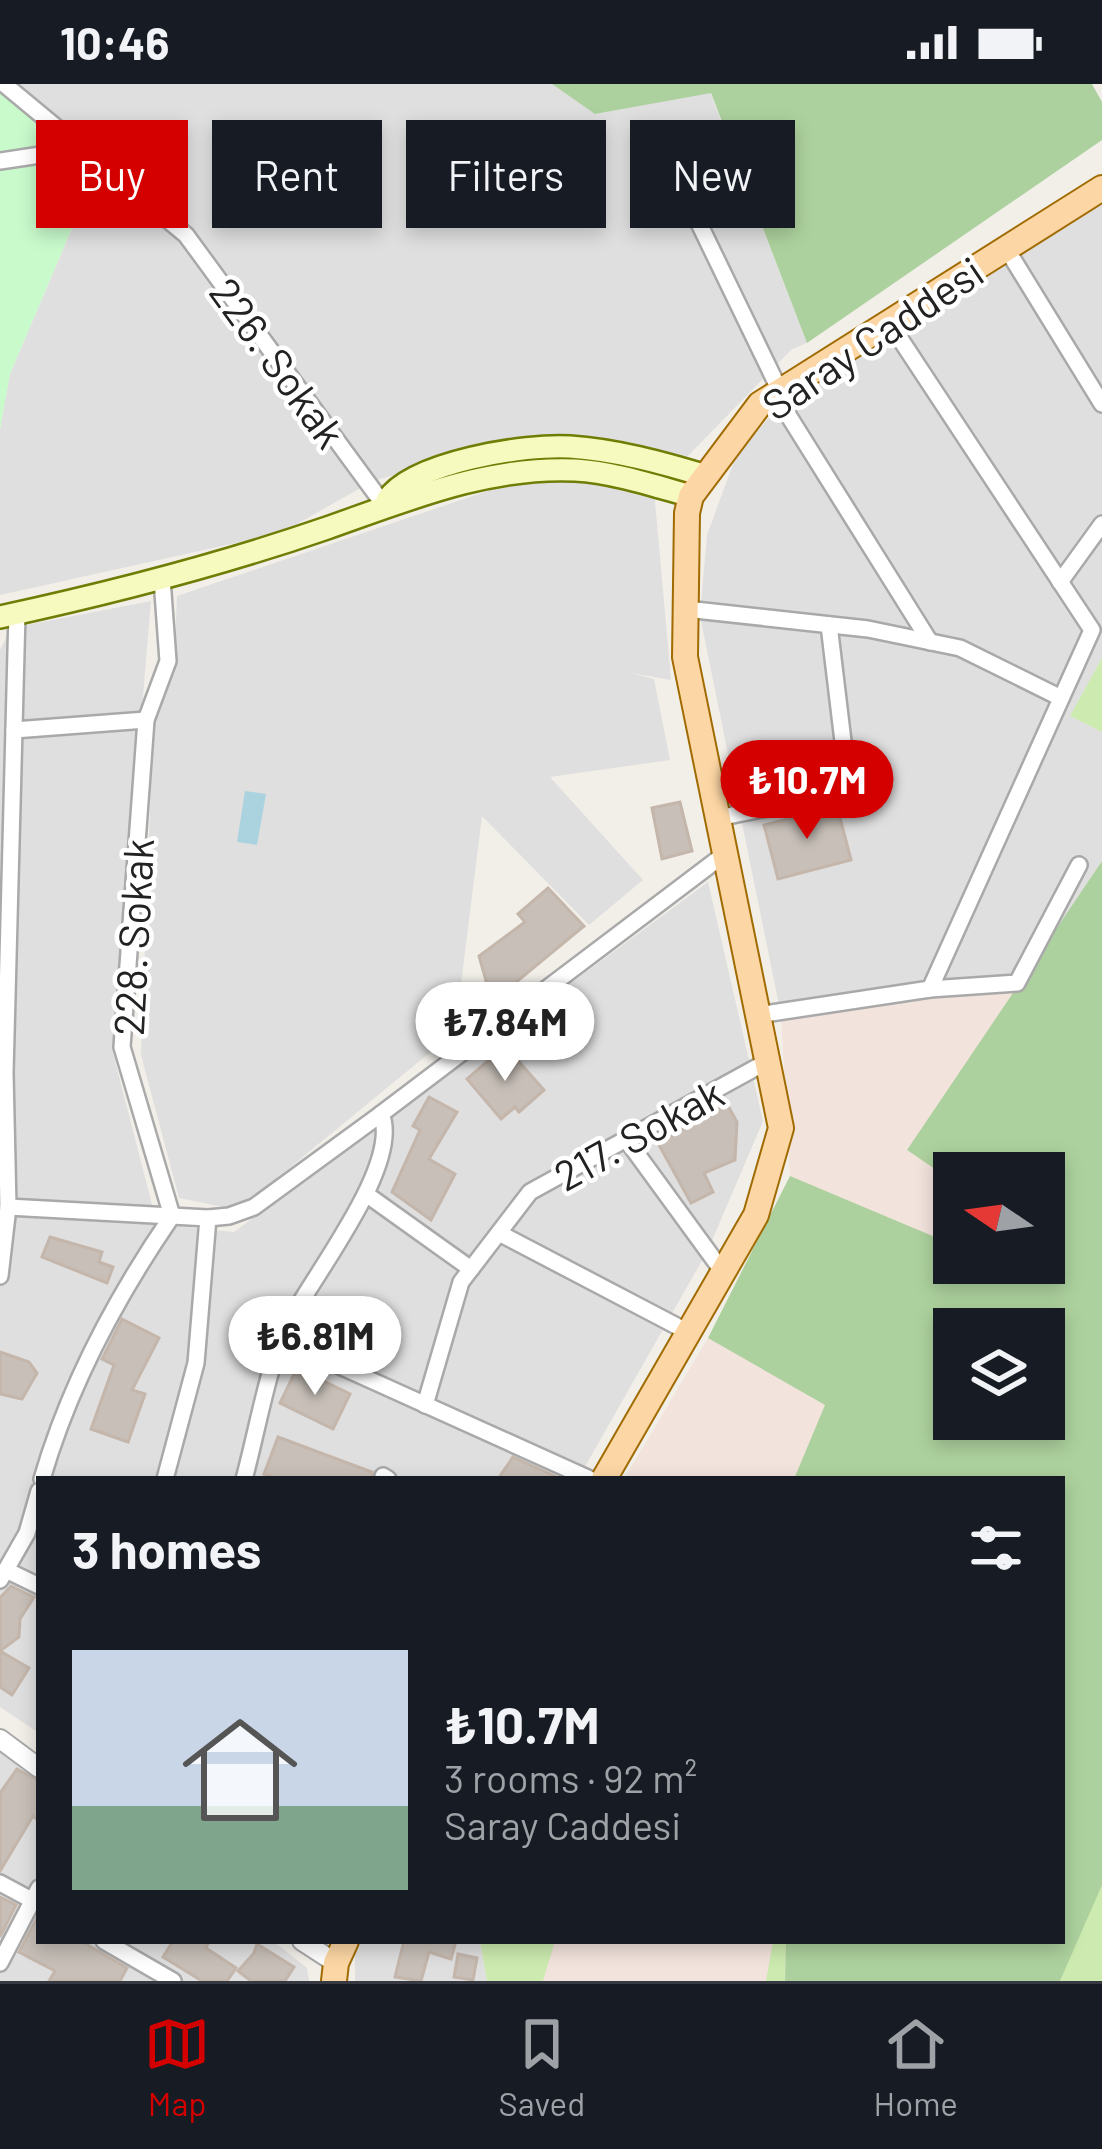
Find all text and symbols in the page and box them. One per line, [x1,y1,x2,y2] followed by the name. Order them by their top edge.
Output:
[60,15,169,69] text: 10:46
[36,120,188,228] chip: Buy
[212,120,382,228] chip: Rent
[406,120,606,228] chip: Filters
[630,120,795,228] chip: New
[752,245,992,430] street label: Saray Caddesi
[201,267,357,457] street label: 226. Sokak
[709,740,905,842] pin: ₺10.7M
[747,755,867,802] text: ₺10.7M
[102,837,162,1037] street label: 228. Sokak
[407,982,603,1084] pin: ₺7.84M
[442,997,568,1044] text: ₺7.84M
[545,1066,731,1200] street label: 217. Sokak
[933,1152,1065,1284] north arrow
[933,1152,1065,1440] map controls
[217,1296,413,1398] pin: ₺6.81M
[933,1308,1065,1440] button: layers
[255,1311,375,1358] text: ₺6.81M
[963,1515,1029,1581] icon: filters
[72,1518,261,1579] text: 3 homes
[444,1693,600,1754] text: ₺10.7M
[168,1698,312,1842] icon: home
[444,1754,697,1801] text: 3 rooms · 92 m²
[444,1801,681,1848] text: Saray Caddesi
[144,2011,210,2123] tab: Map
[499,2011,585,2123] tab: Saved
[874,2011,958,2123] tab: Home

